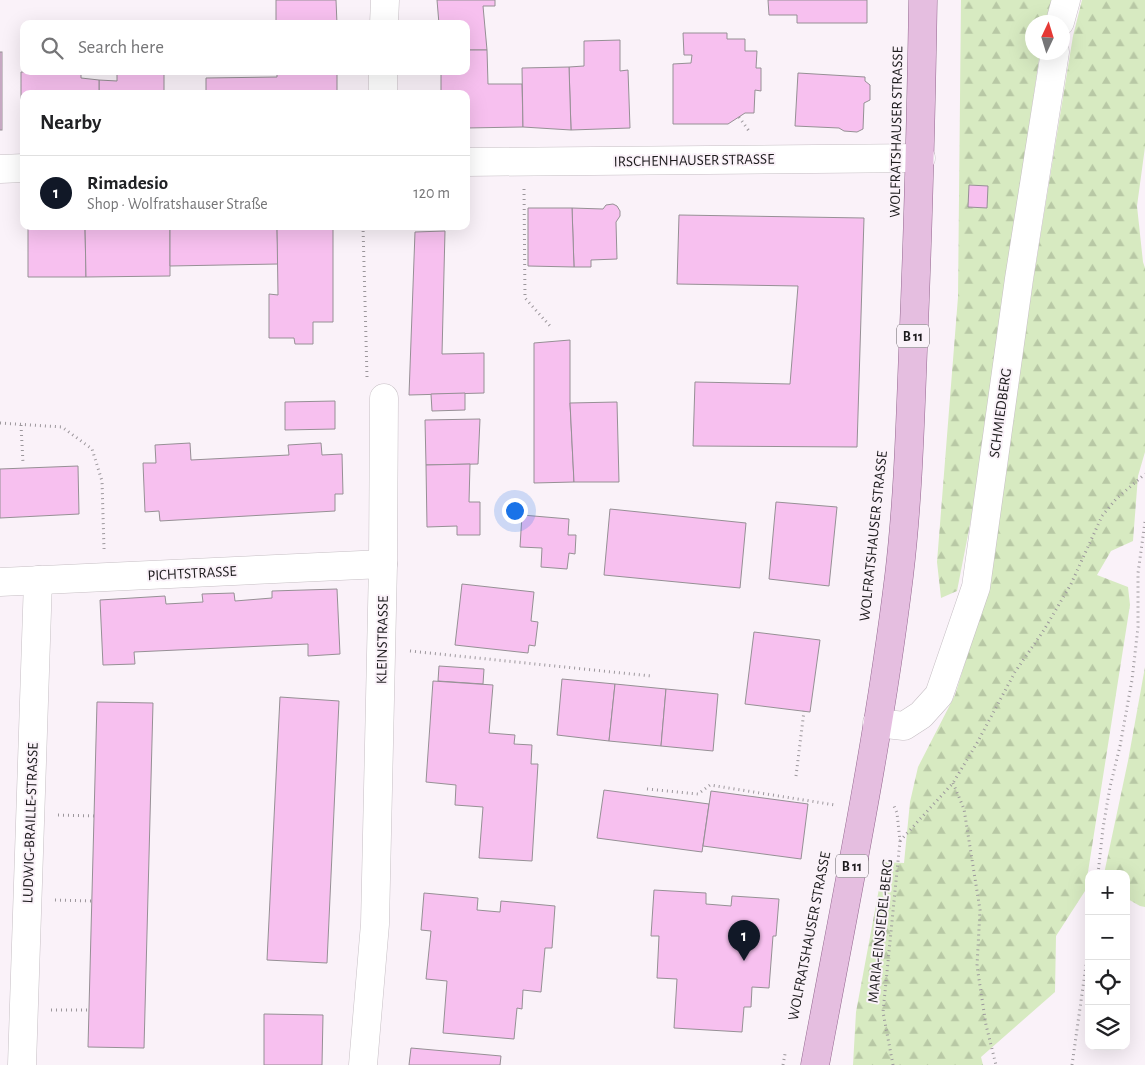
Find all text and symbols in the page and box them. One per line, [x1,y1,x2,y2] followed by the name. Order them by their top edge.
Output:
[1025,15,1070,60] north arrow
[20,20,470,75] search box
[38,34,66,62] icon: search
[78,38,164,57] text: Search here
[888,46,905,218] street label: WOLFRATSHAUSER STRASSE
[40,112,101,133] text: Nearby
[614,152,774,169] street label: IRSCHENHAUSER STRASSE
[87,174,168,193] text: Rimadesio
[53,185,59,201] text: 1
[413,185,450,201] text: 120 m
[87,196,268,212] text: Shop · Wolfratshauser Straße
[897,324,929,348] road number: B 11
[987,367,1014,459] street label: SCHMIEDBERG
[857,450,890,622] street label: WOLFRATSHAUSER STRASSE
[502,498,528,524] your location
[147,564,237,583] street label: PICHTSTRASSE
[374,596,391,684] street label: KLEINSTRASSE
[20,742,41,904] street label: LUDWIG-BRAILLE-STRASSE
[786,850,833,1022] street label: WOLFRATSHAUSER STRASSE
[836,854,868,878] road number: B 11
[865,858,896,1004] street label: MARIA-EINSIEDEL-BERG
[1085,870,1130,1050] map controls
[1085,870,1130,915] button: +
[1085,915,1130,960] button: −
[728,920,760,961] pin: 1
[1085,960,1130,1005] button: locate
[1085,1005,1130,1050] button: layers

